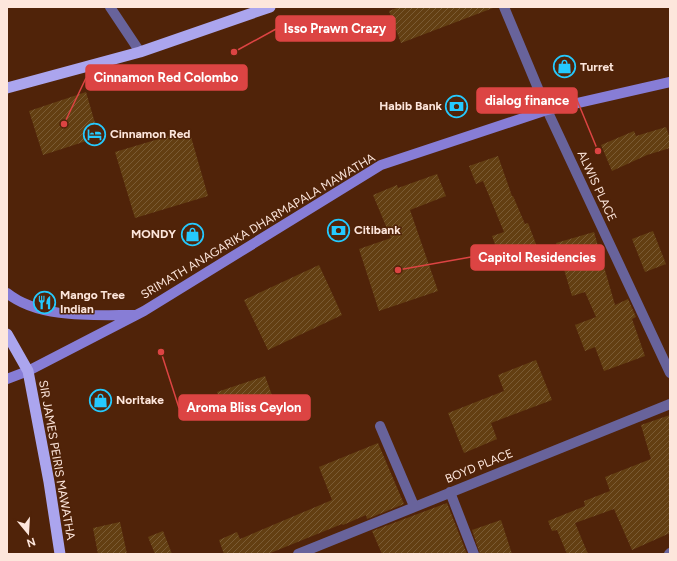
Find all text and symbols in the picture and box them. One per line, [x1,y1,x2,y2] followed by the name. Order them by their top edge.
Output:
[276,16,395,41] callout: Isso Prawn Crazy
[284,21,387,36] text: Isso Prawn Crazy
[552,54,578,80] shop icon: Turret
[580,60,614,74] place label: Turret
[86,65,247,90] callout: Cinnamon Red Colombo
[94,70,239,85] text: Cinnamon Red Colombo
[477,88,577,113] callout: dialog finance
[444,93,470,119] bank icon: Habib Bank
[485,93,569,108] text: dialog finance
[379,99,443,113] place label: Habib Bank
[81,121,107,147] hotel icon: Cinnamon Red
[110,127,191,141] place label: Cinnamon Red
[575,148,619,224] street label: ALWIS PLACE
[138,150,378,302] street label: SRIMATH ANAGARIKA DHARMAPALA MAWATHA
[325,217,351,243] bank icon: Citibank
[179,221,205,247] shop icon: MONDY
[354,223,401,237] place label: Citibank
[131,227,176,241] place label: MONDY
[471,245,604,270] callout: Capitol Residencies
[478,250,596,265] text: Capitol Residencies
[60,288,125,316] place label: Mango Tree Indian
[31,289,57,315] restaurant icon: Mango Tree Indian
[36,379,78,541] street label: SIR JAMES PEIRIS MAWATHA
[87,387,113,413] shop icon: Noritake
[116,393,164,407] place label: Noritake
[179,395,310,420] callout: Aroma Bliss Ceylon
[187,400,301,415] text: Aroma Bliss Ceylon
[443,446,515,486] street label: BOYD PLACE
[8,513,48,553] north arrow
[25,535,37,550] text: N

